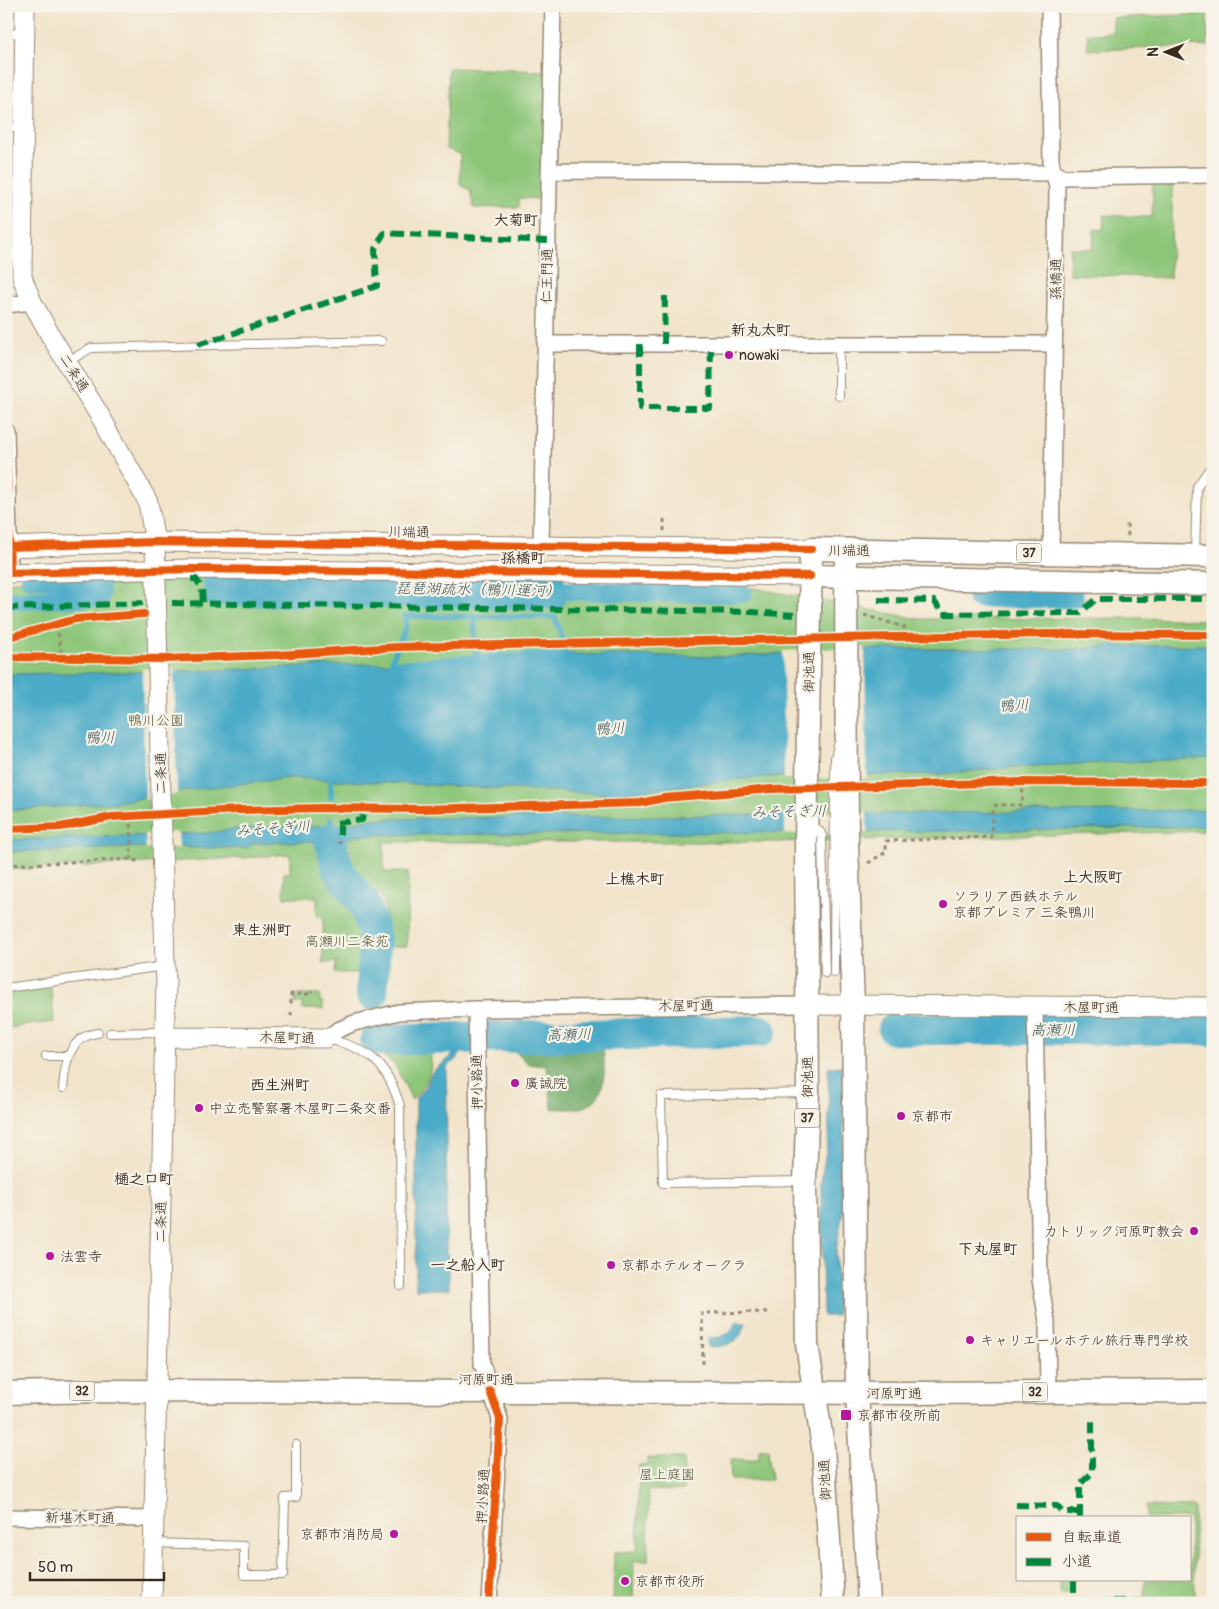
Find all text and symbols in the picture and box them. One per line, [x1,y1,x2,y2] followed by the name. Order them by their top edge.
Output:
[1142,28,1192,78] north arrow
[1145,47,1162,57] text: N
[493,211,539,230] district label: 大菊町
[538,248,556,304] street label: 仁王門通
[1047,258,1065,300] street label: 孫橋通
[731,321,791,340] district label: 新丸太町
[739,347,779,364] place label: nowaki
[723,349,735,361] marker: nowaki
[56,351,92,395] street label: 二条通
[388,523,430,541] street label: 川端通
[828,542,870,559] street label: 川端通
[1016,544,1042,562] road number: 37
[500,549,546,568] district label: 孫橋町
[395,579,561,601] water label: 琵琶湖疏水（鴨川運河）
[800,651,818,693] street label: 御池通
[999,696,1029,716] water label: 鴨川
[128,712,184,729] park label: 鴨川公園
[595,719,625,739] water label: 鴨川
[85,728,115,748] water label: 鴨川
[152,752,170,794] street label: 二条通
[751,802,827,822] water label: みそそぎ川
[235,817,311,841] water label: みそそぎ川
[1063,868,1123,887] district label: 上大阪町
[605,870,665,889] district label: 上樵木町
[953,888,1096,921] place label: ソラリア西鉄ホテル 京都プレミア 三条鴨川
[937,898,949,910] marker: ソラリア西鉄ホテル 京都プレミア 三条鴨川
[232,921,292,940] district label: 東生洲町
[305,933,389,950] park label: 高瀬川二条苑
[658,997,714,1015] street label: 木屋町通
[1063,999,1119,1016] street label: 木屋町通
[1030,1021,1076,1040] water label: 高瀬川
[546,1025,592,1045] water label: 高瀬川
[259,1029,315,1047] street label: 木屋町通
[468,1054,486,1110] street label: 押小路通
[799,1056,816,1098] street label: 御池通
[525,1075,567,1092] place label: 廣誠院
[250,1076,310,1095] district label: 西生洲町
[509,1077,521,1089] marker: 廣誠院
[209,1100,391,1117] place label: 中立売警察署木屋町二条交番
[193,1102,205,1114] marker: 中立売警察署木屋町二条交番
[794,1108,820,1128] road number: 37
[911,1108,953,1125] place label: 京都市
[895,1110,907,1122] marker: 京都市
[114,1170,174,1189] district label: 樋之口町
[152,1201,170,1243] street label: 二条通
[1044,1223,1184,1240] place label: カトリック河原町教会
[1188,1225,1200,1237] marker: カトリック河原町教会
[958,1240,1018,1259] district label: 下丸屋町
[60,1248,102,1265] place label: 法雲寺
[44,1250,56,1262] marker: 法雲寺
[430,1256,506,1275] district label: 一之船入町
[621,1257,746,1274] place label: 京都ホテルオークラ
[605,1259,617,1271] marker: 京都ホテルオークラ
[980,1332,1189,1349] place label: キャリエールホテル旅行専門学校
[964,1334,976,1346] marker: キャリエールホテル旅行専門学校
[458,1371,514,1388] street label: 河原町通
[70,1382,94,1400] road number: 32
[1022,1382,1048,1401] road number: 32
[866,1385,922,1402] street label: 河原町通
[857,1407,941,1424] place label: 京都市役所前
[839,1408,853,1422] marker: 京都市役所前
[815,1459,835,1501] street label: 御池通
[639,1466,695,1483] park label: 屋上庭園
[473,1468,493,1524] street label: 押小路通
[45,1509,115,1527] street label: 新堪木町通
[1016,1516,1192,1582] legend
[300,1526,384,1543] place label: 京都市消防局
[388,1528,400,1540] marker: 京都市消防局
[1062,1528,1122,1547] text: 自転車道
[30,1549,164,1581] scale bar
[1062,1552,1092,1571] text: 小道
[38,1558,73,1577] text: 50 m
[635,1573,705,1590] place label: 京都市役所
[619,1575,631,1587] marker: 京都市役所

